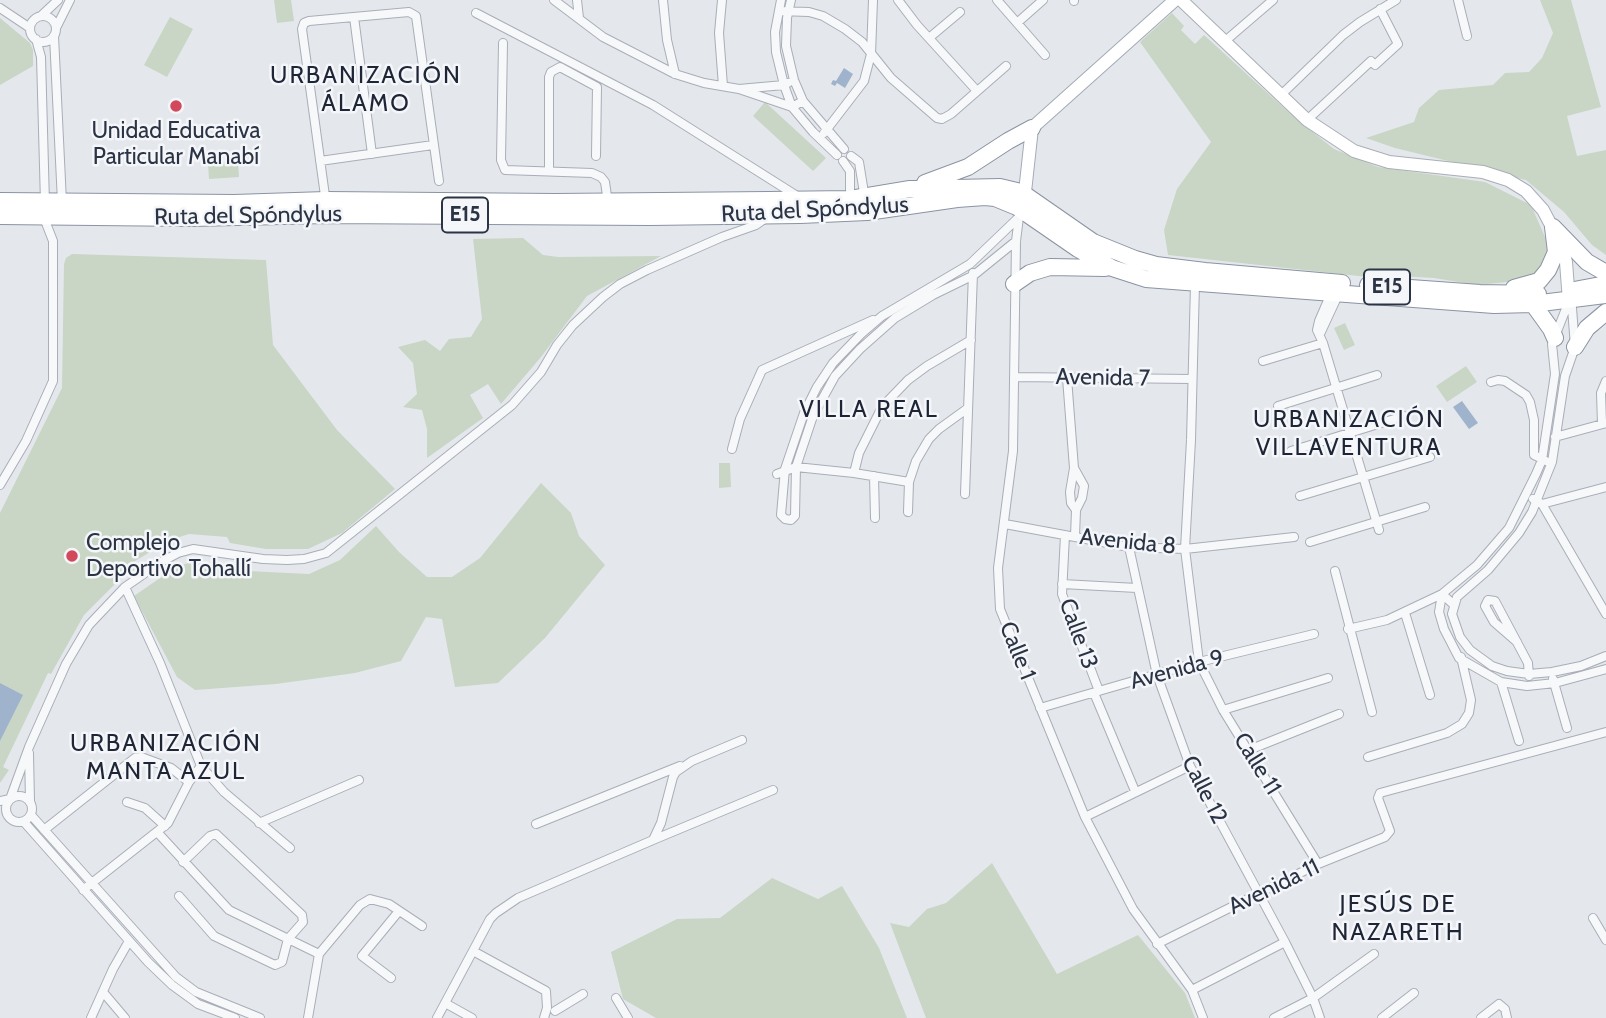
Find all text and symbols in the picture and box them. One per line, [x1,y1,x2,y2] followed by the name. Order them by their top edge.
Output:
[272,62,460,118] district label: URBANIZACIÓN ÁLAMO
[168,98,184,114] marker: Unidad Educativa Particular Manabí
[91,117,261,171] place label: Unidad Educativa Particular Manabí
[721,191,909,229] street label: Ruta del Spóndylus
[442,198,488,232] road number: E15
[154,201,342,231] street label: Ruta del Spóndylus
[1364,270,1410,304] road number: E15
[1056,363,1150,393] street label: Avenida 7
[800,396,938,424] district label: VILLA REAL
[1255,406,1443,462] district label: URBANIZACIÓN VILLAVENTURA
[1078,523,1178,561] street label: Avenida 8
[86,529,251,583] place label: Complejo Deportivo Tohallí
[64,548,80,564] marker: Complejo Deportivo Tohallí
[1053,595,1103,673] street label: Calle 13
[993,618,1041,684] street label: Calle 1
[1127,644,1227,696] street label: Avenida 9
[1227,728,1287,800] street label: Calle 11
[72,730,260,786] district label: URBANIZACIÓN MANTA AZUL
[1175,751,1233,829] street label: Calle 12
[1224,853,1324,921] street label: Avenida 11
[1332,891,1464,947] district label: JESÚS DE NAZARETH

